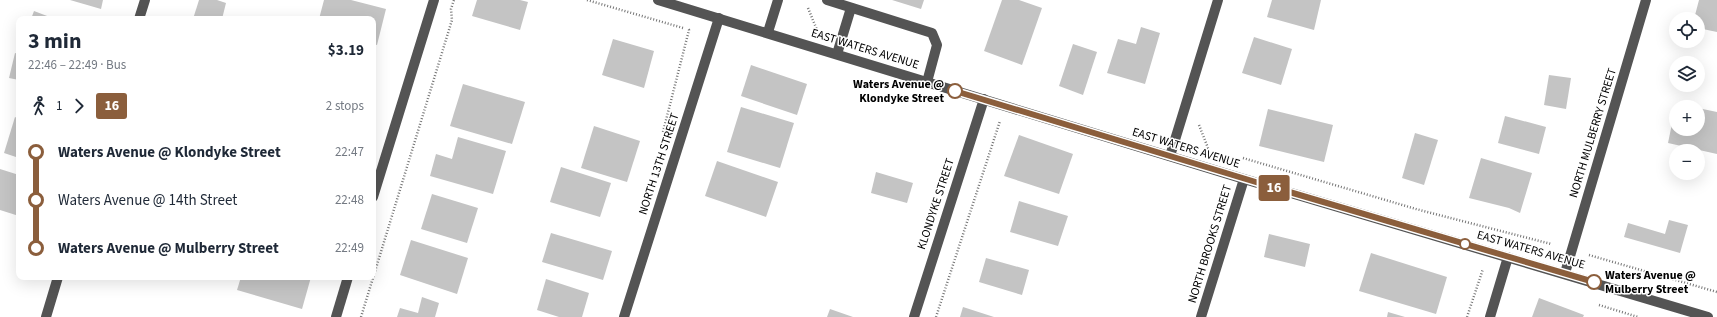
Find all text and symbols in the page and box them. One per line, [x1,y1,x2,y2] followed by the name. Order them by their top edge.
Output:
[1669,12,1705,180] map controls
[1669,12,1705,48] button: locate
[809,24,921,74] street label: EAST WATERS AVENUE
[28,25,82,57] text: 3 min
[328,40,364,61] text: $3.19
[28,56,126,74] text: 22:46 – 22:49 · Bus
[1669,56,1705,92] button: layers
[1565,65,1621,200] street label: NORTH MULBERRY STREET
[853,76,944,107] place label: Waters Avenue @ Klondyke Street
[947,83,963,99] marker: Waters Avenue @ Klondyke Street
[28,95,50,117] icon: walk
[68,95,90,117] icon: forward
[104,96,119,116] text: 16
[56,97,62,115] text: 1
[326,97,364,115] text: 2 stops
[1669,100,1705,136] button: +
[635,110,684,217] street label: NORTH 13TH STREET
[1130,123,1242,173] street label: EAST WATERS AVENUE
[58,142,281,163] text: Waters Avenue @ Klondyke Street
[335,143,364,161] text: 22:47
[1669,144,1705,180] button: −
[913,156,959,252] street label: KLONDYKE STREET
[1256,175,1292,201] line badge: 16
[1267,178,1281,198] text: 16
[1184,182,1236,305] street label: NORTH BROOKS STREET
[58,190,237,211] text: Waters Avenue @ 14th Street
[335,191,364,209] text: 22:48
[1475,226,1587,274] street label: EAST WATERS AVENUE
[58,238,279,259] text: Waters Avenue @ Mulberry Street
[1459,238,1471,250] unlabelled marker
[335,239,364,257] text: 22:49
[1605,267,1696,298] place label: Waters Avenue @ Mulberry Street
[1586,274,1602,290] marker: Waters Avenue @ Mulberry Street

